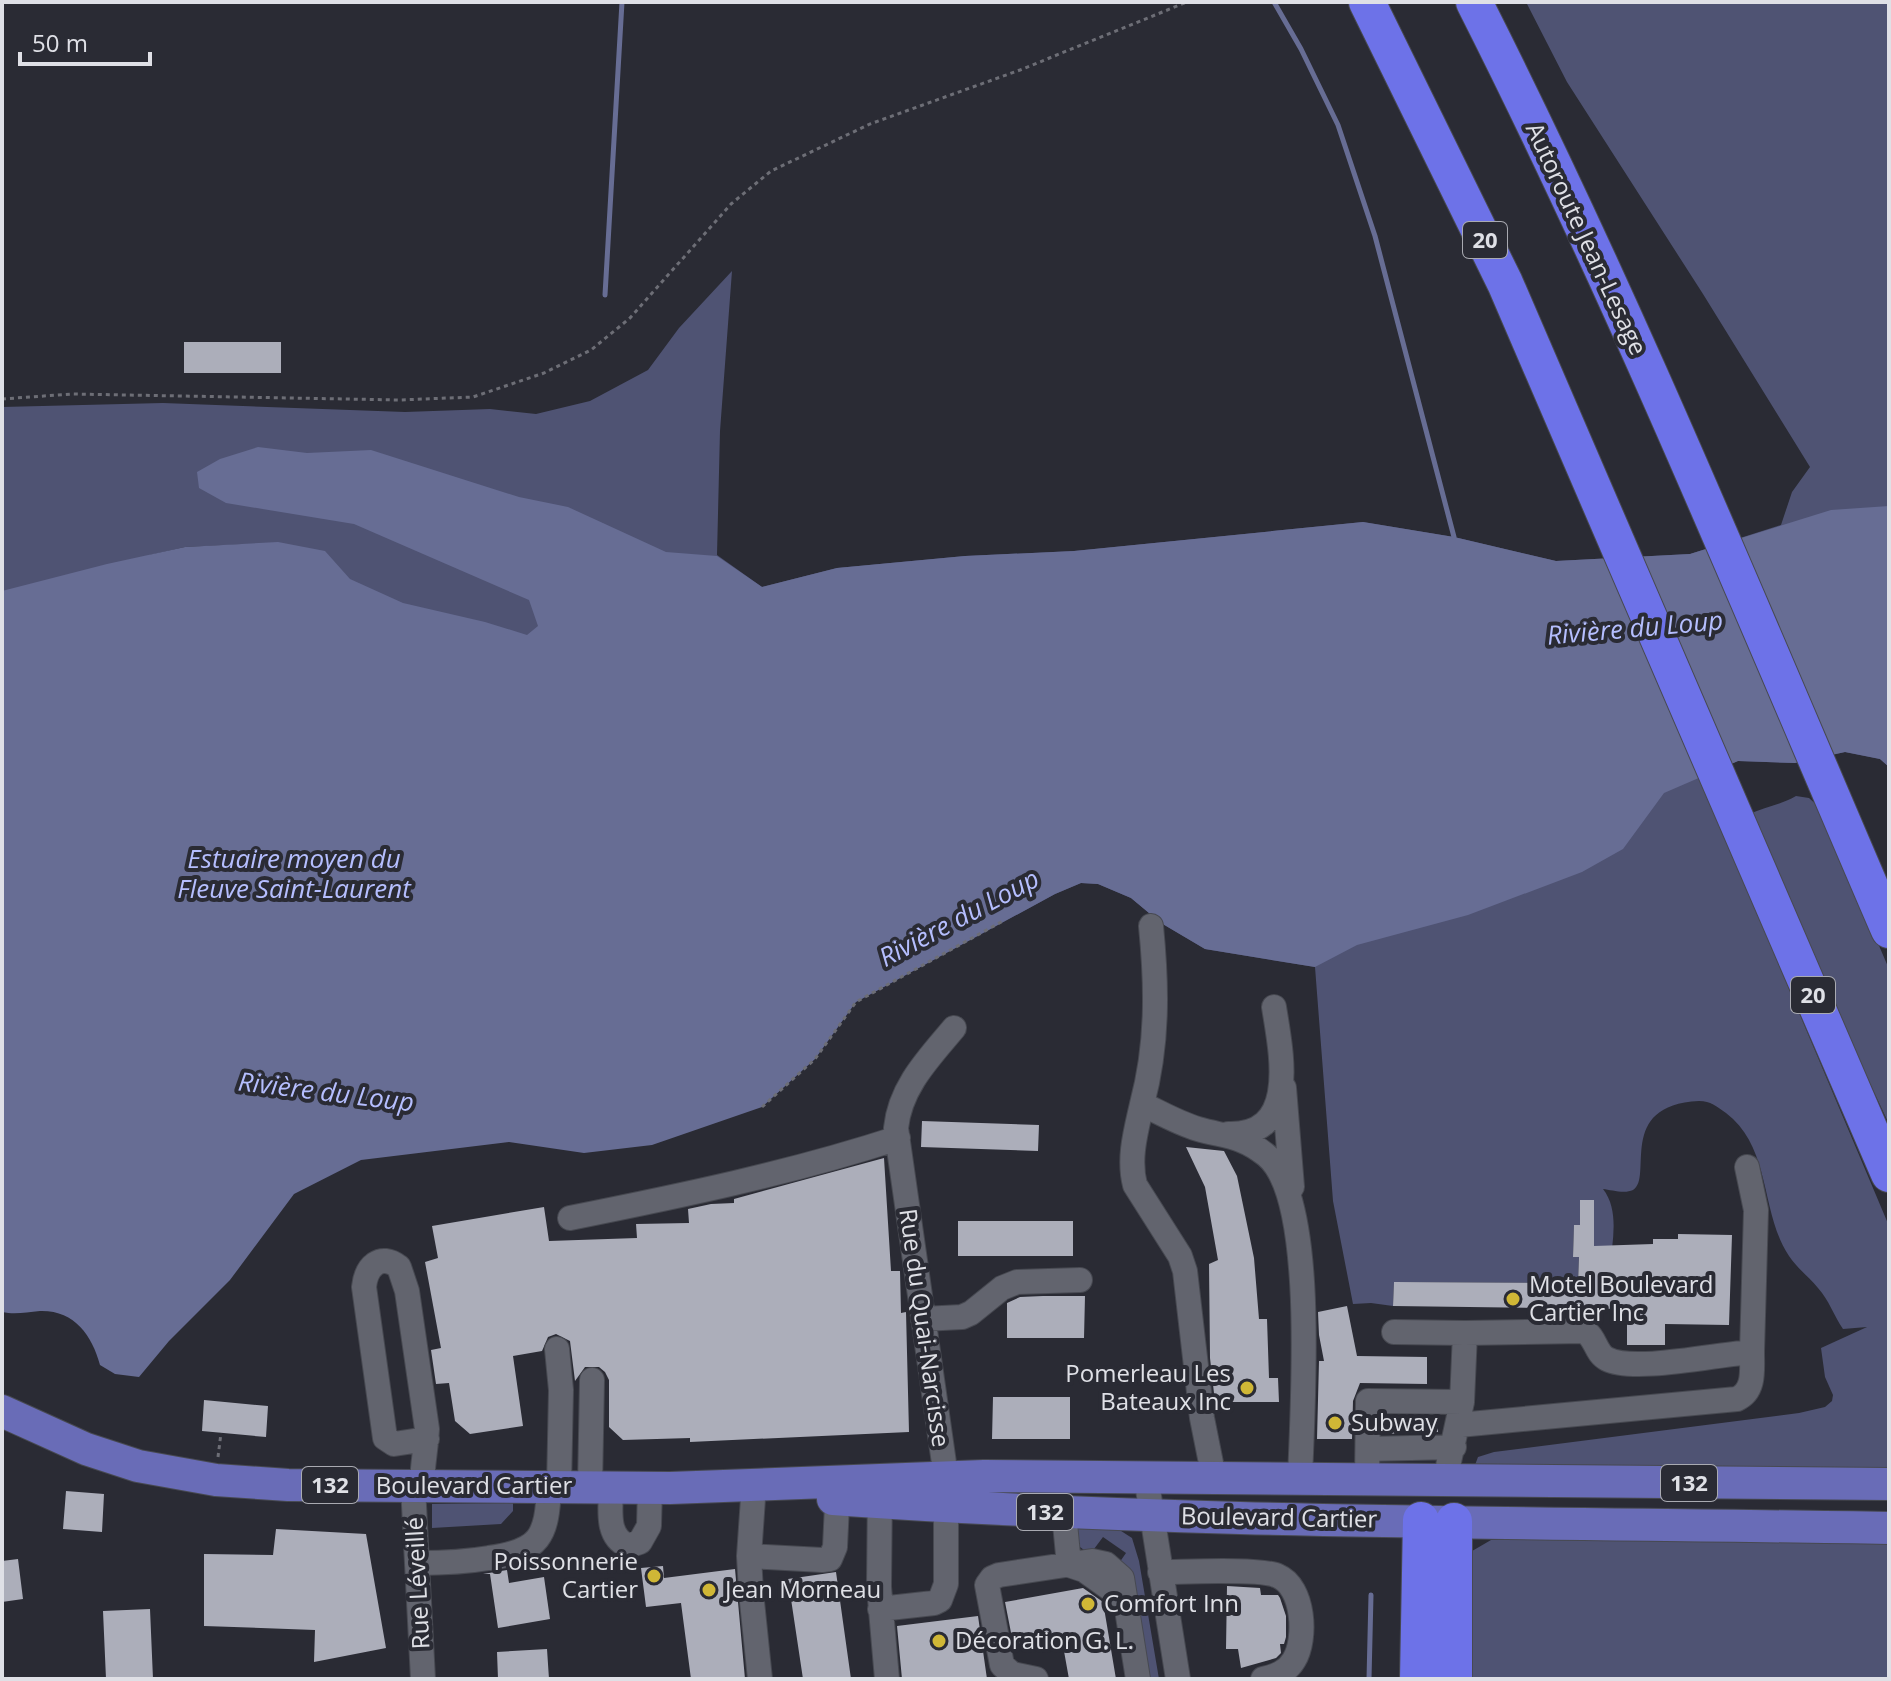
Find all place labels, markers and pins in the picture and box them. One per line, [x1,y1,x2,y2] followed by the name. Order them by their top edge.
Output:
[1529,1267,1713,1328] place label: Motel Boulevard Cartier Inc
[1504,1290,1522,1308] marker: Motel Boulevard Cartier Inc
[1065,1356,1231,1417] place label: Pomerleau Les Bateaux Inc
[1238,1379,1256,1397] marker: Pomerleau Les Bateaux Inc
[1351,1405,1438,1438] place label: Subway
[1326,1414,1344,1432] marker: Subway
[493,1544,638,1605] place label: Poissonnerie Cartier
[645,1567,663,1585] marker: Poissonnerie Cartier
[723,1572,881,1605] place label: Jean Morneau
[700,1581,718,1599] marker: Jean Morneau
[1104,1586,1239,1619] place label: Comfort Inn
[1079,1595,1097,1613] marker: Comfort Inn
[955,1623,1134,1656] place label: Décoration G. L.
[930,1632,948,1650] marker: Décoration G. L.

